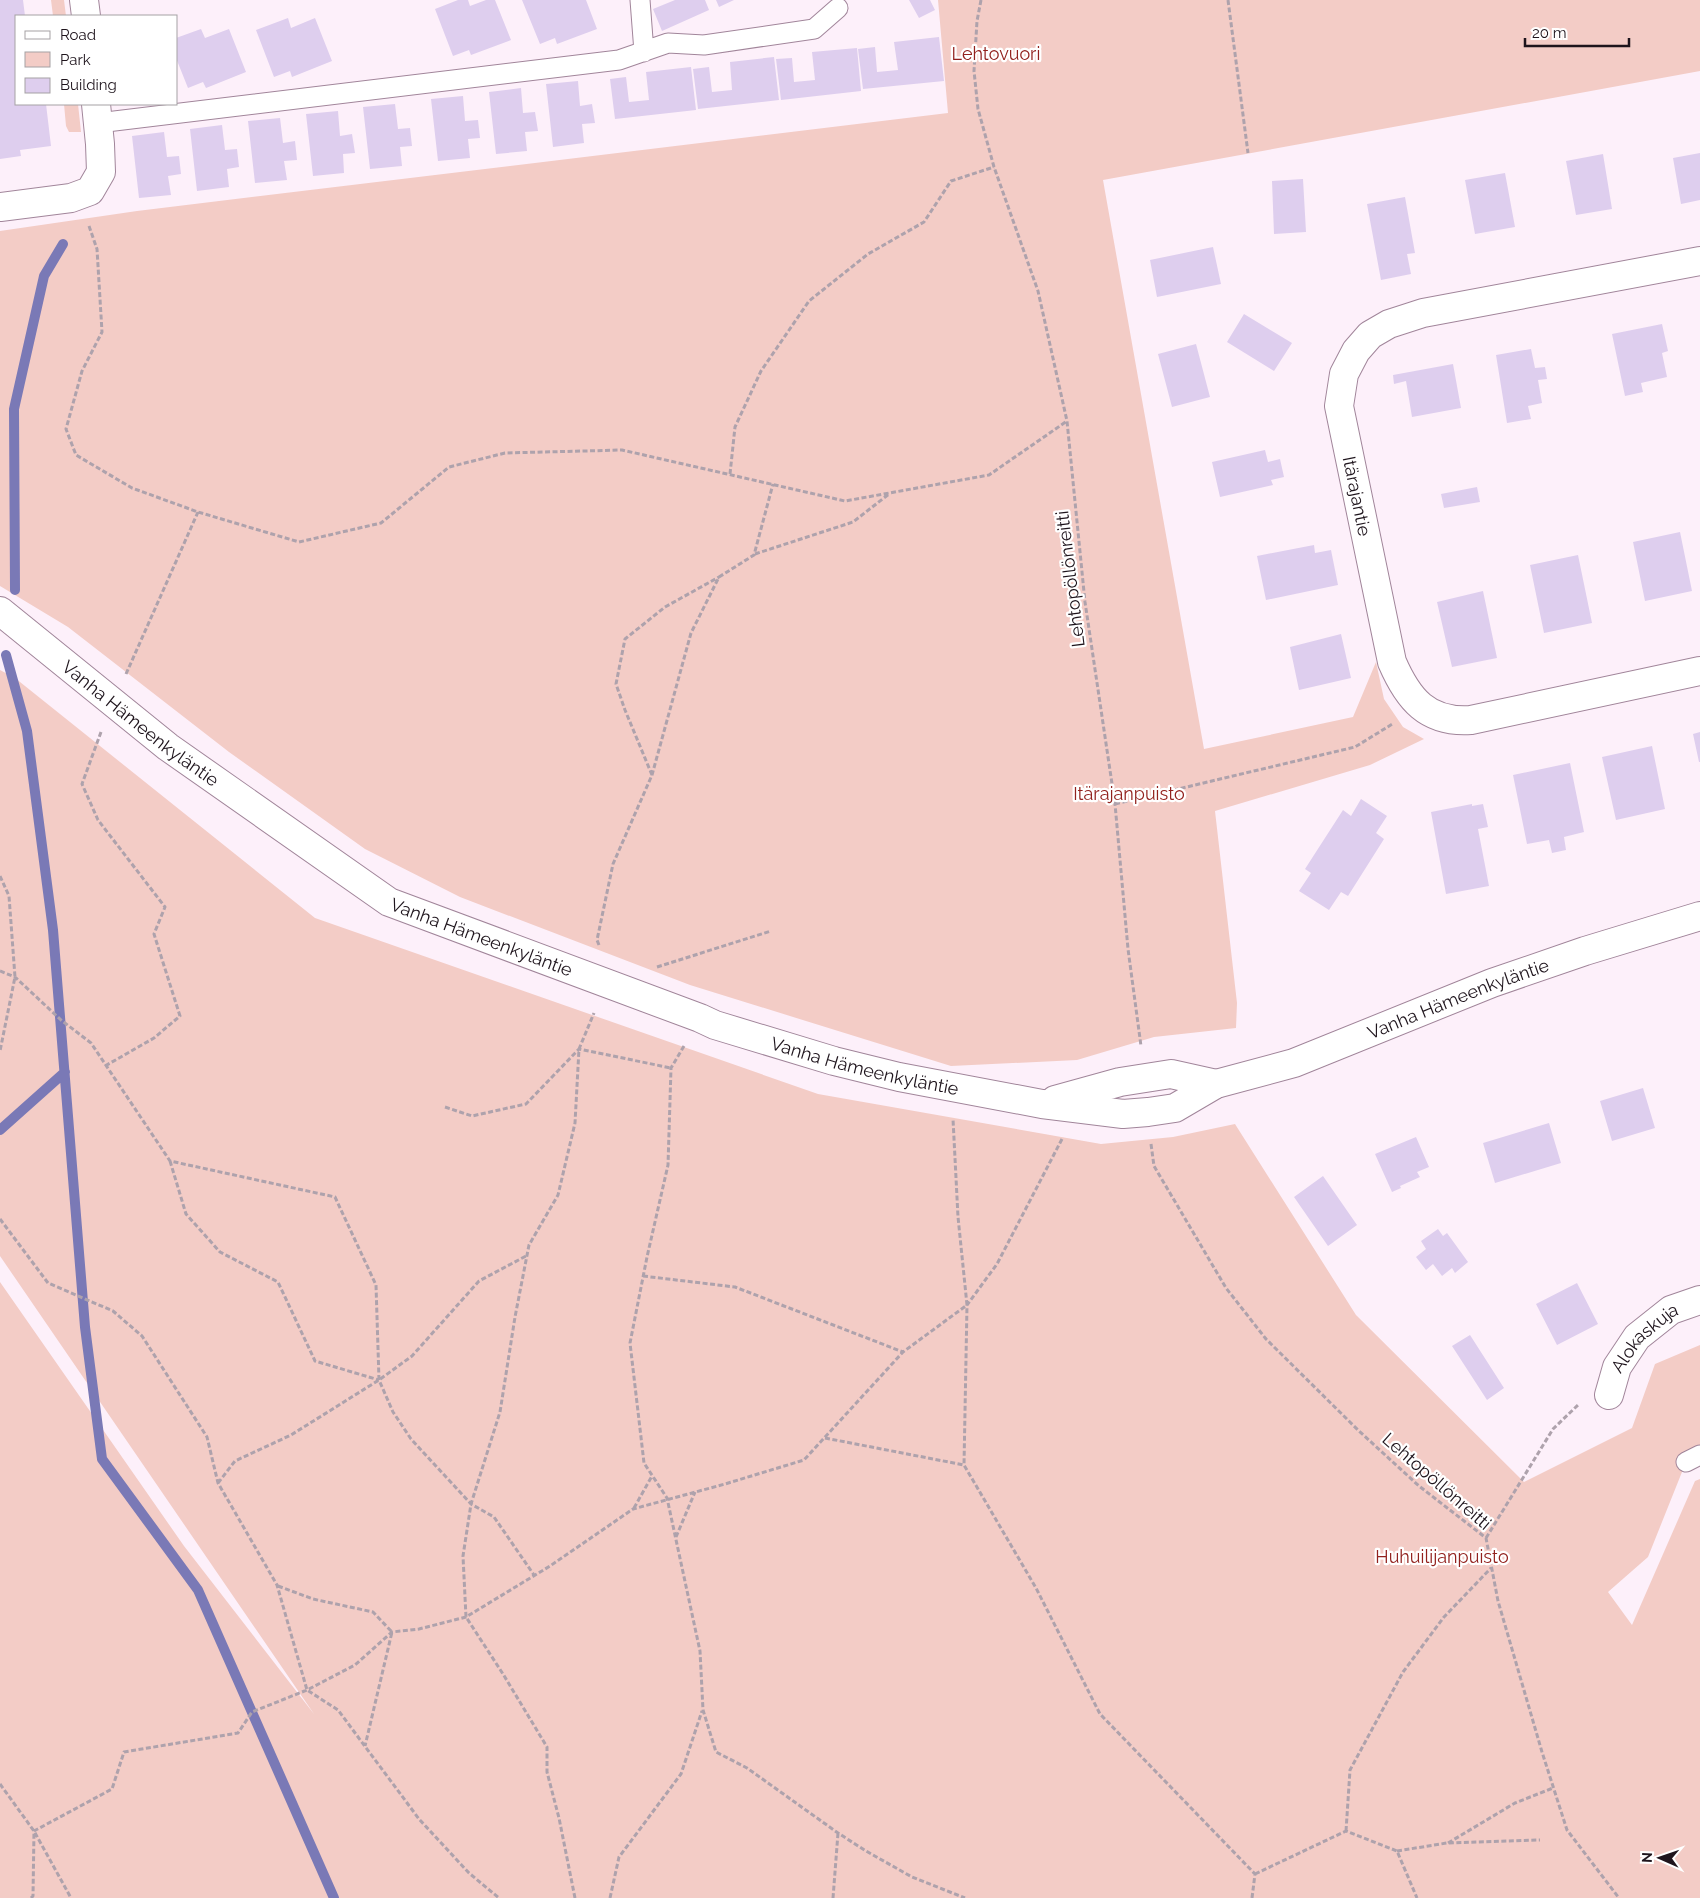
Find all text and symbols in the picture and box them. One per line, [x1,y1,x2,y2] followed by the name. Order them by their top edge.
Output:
[15,15,178,105] legend
[1525,15,1629,47] scale bar
[1532,24,1567,42] text: 20 m
[60,26,96,44] text: Road
[952,43,1040,64] park label: Lehtovuori
[60,51,91,69] text: Park
[60,76,117,94] text: Building
[1339,454,1376,538] street label: Itärajantie
[1051,510,1089,648] street label: Lehtopöllönreitti
[58,655,224,790] street label: Vanha Hämeenkyläntie
[1073,783,1185,804] park label: Itärajanpuisto
[388,893,576,980] street label: Vanha Hämeenkyläntie
[1364,954,1552,1043] street label: Vanha Hämeenkyläntie
[769,1032,961,1099] street label: Vanha Hämeenkyläntie
[1606,1298,1680,1376] street label: Alokaskuja
[1378,1428,1496,1534] street label: Lehtopöllönreitti
[1375,1546,1509,1567] park label: Huhuilijanpuisto
[1635,1833,1685,1883] north arrow
[1639,1852,1655,1863] text: N

